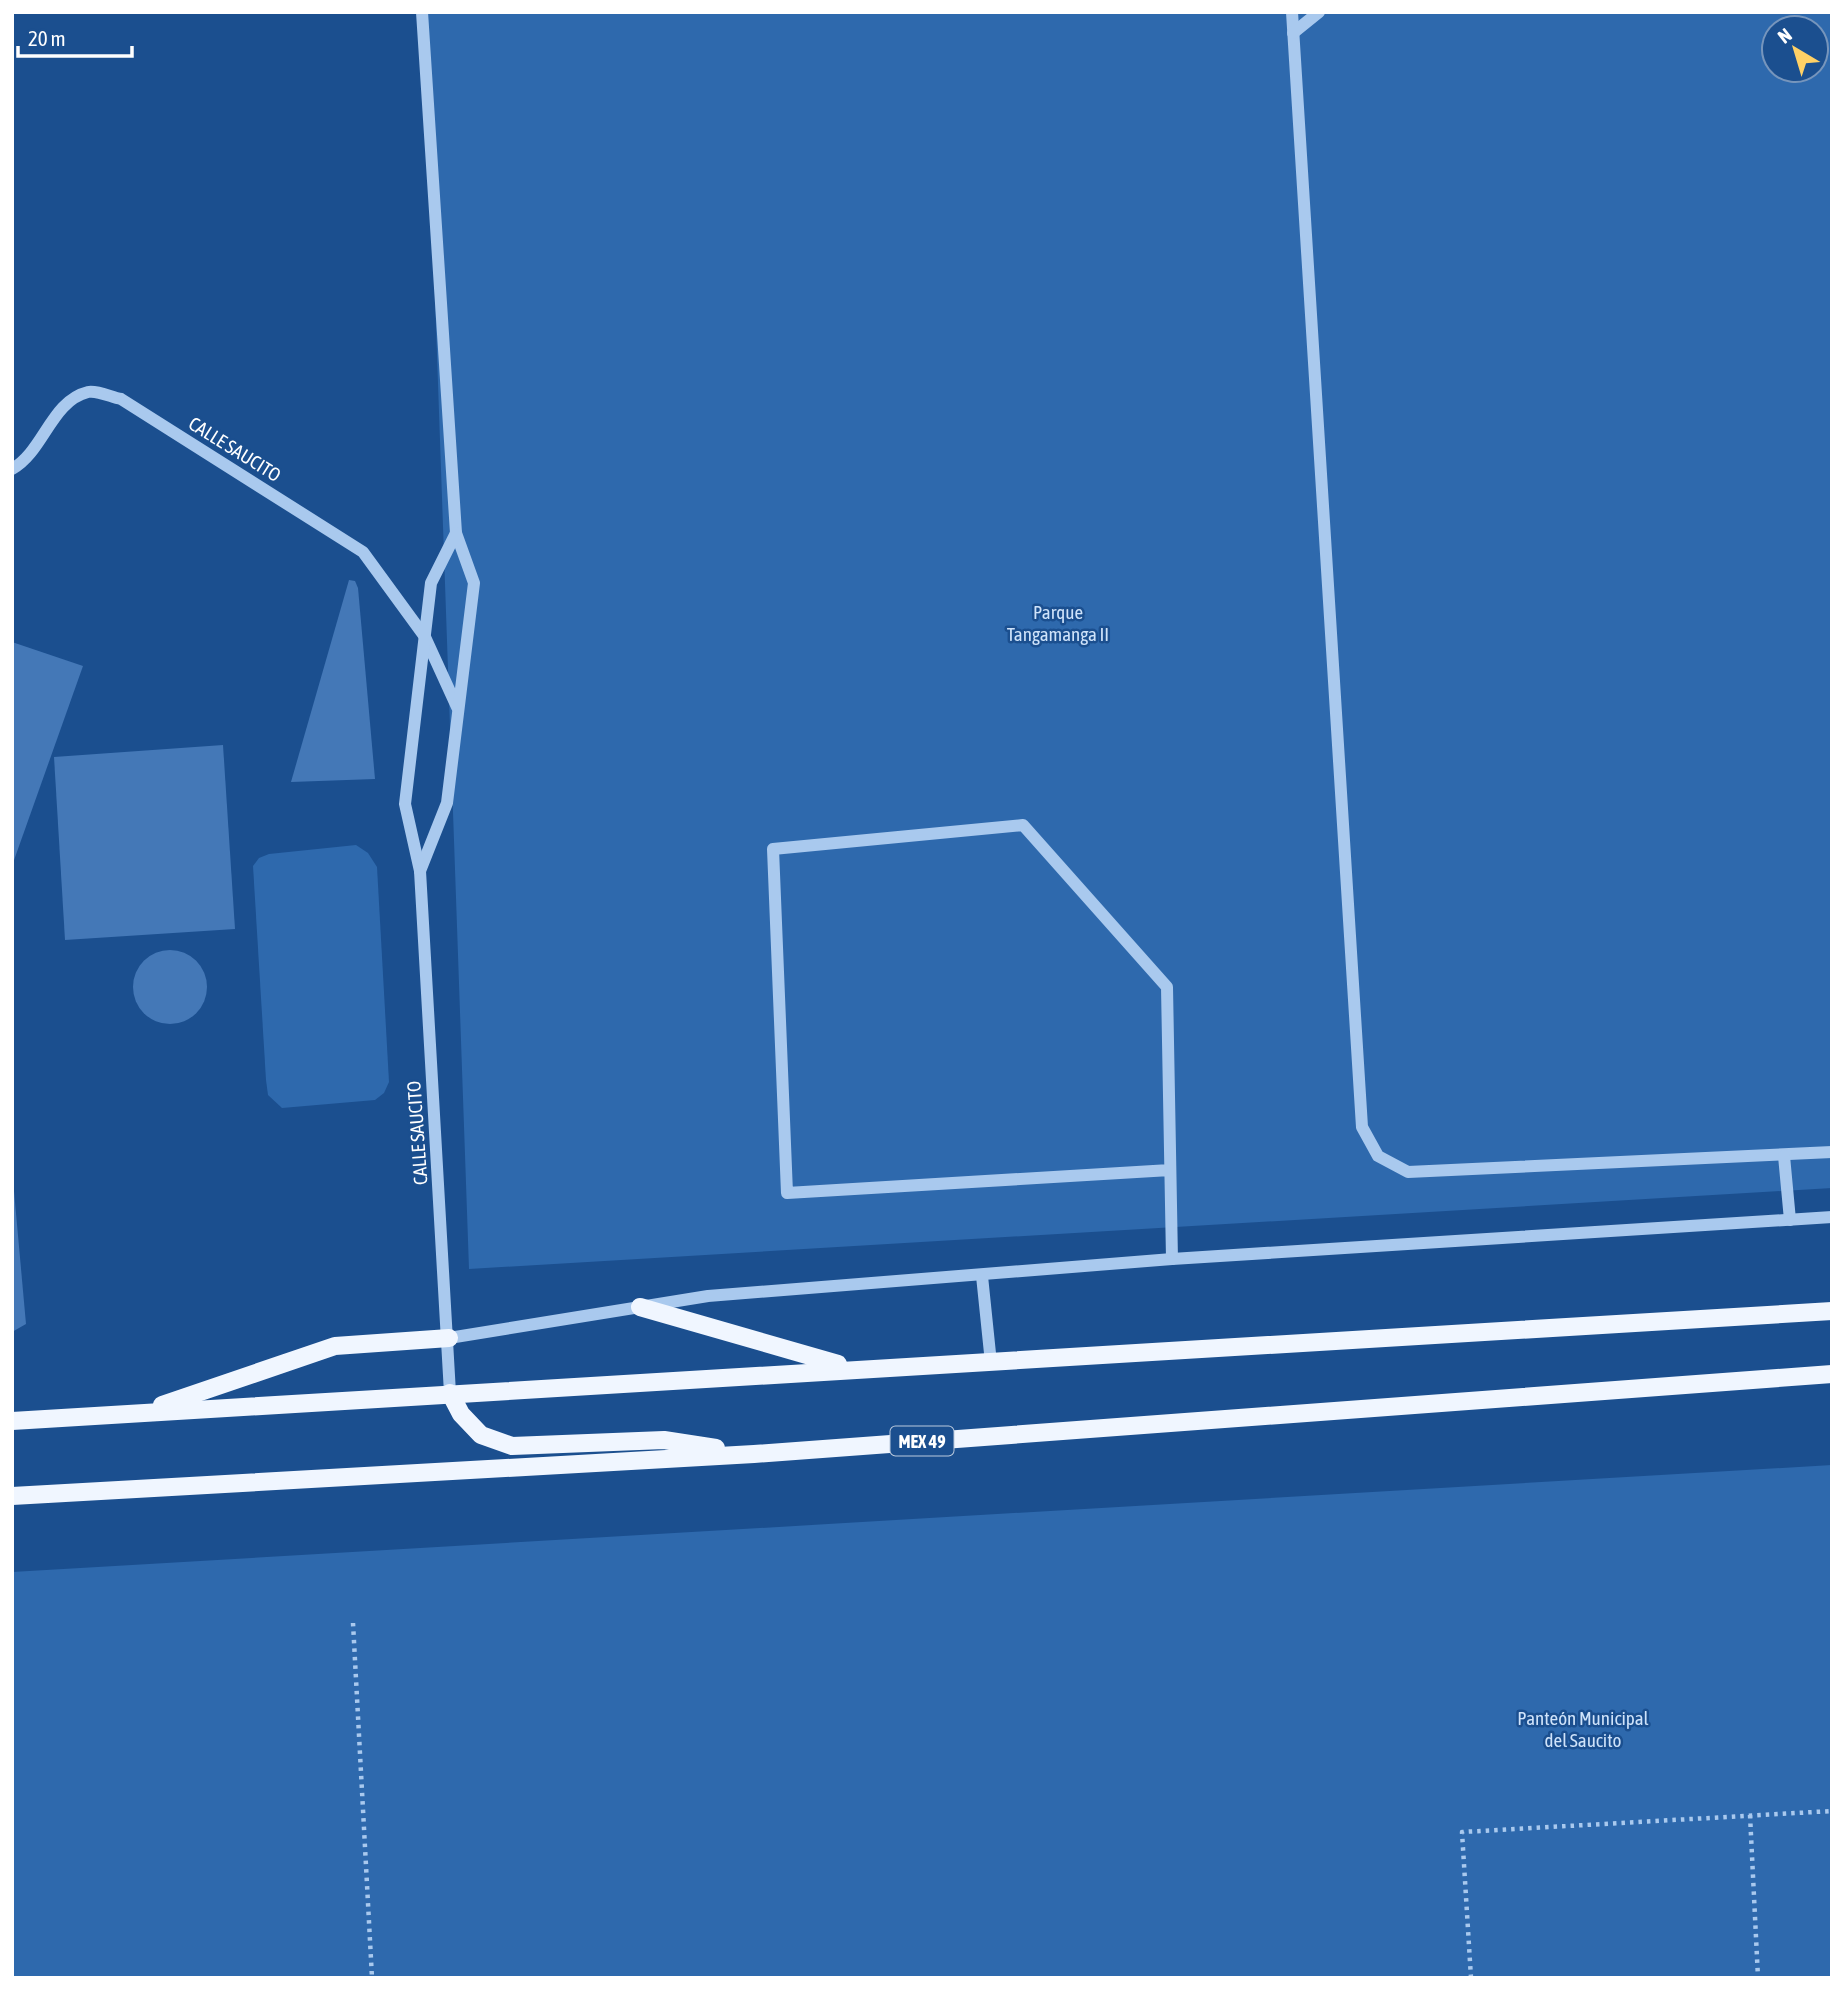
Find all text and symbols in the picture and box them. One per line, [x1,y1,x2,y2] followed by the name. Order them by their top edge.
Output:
[18,14,131,58] scale bar
[1760,14,1830,84] north arrow
[1773,23,1796,48] text: N
[28,26,66,50] text: 20 m
[185,412,285,486] street label: CALLE SAUCITO
[1007,601,1109,645] park label: Parque Tangamanga II
[402,1080,432,1186] street label: CALLE SAUCITO
[890,1426,954,1456] road number: MEX 49
[1517,1707,1649,1751] park label: Panteón Municipal del Saucito

